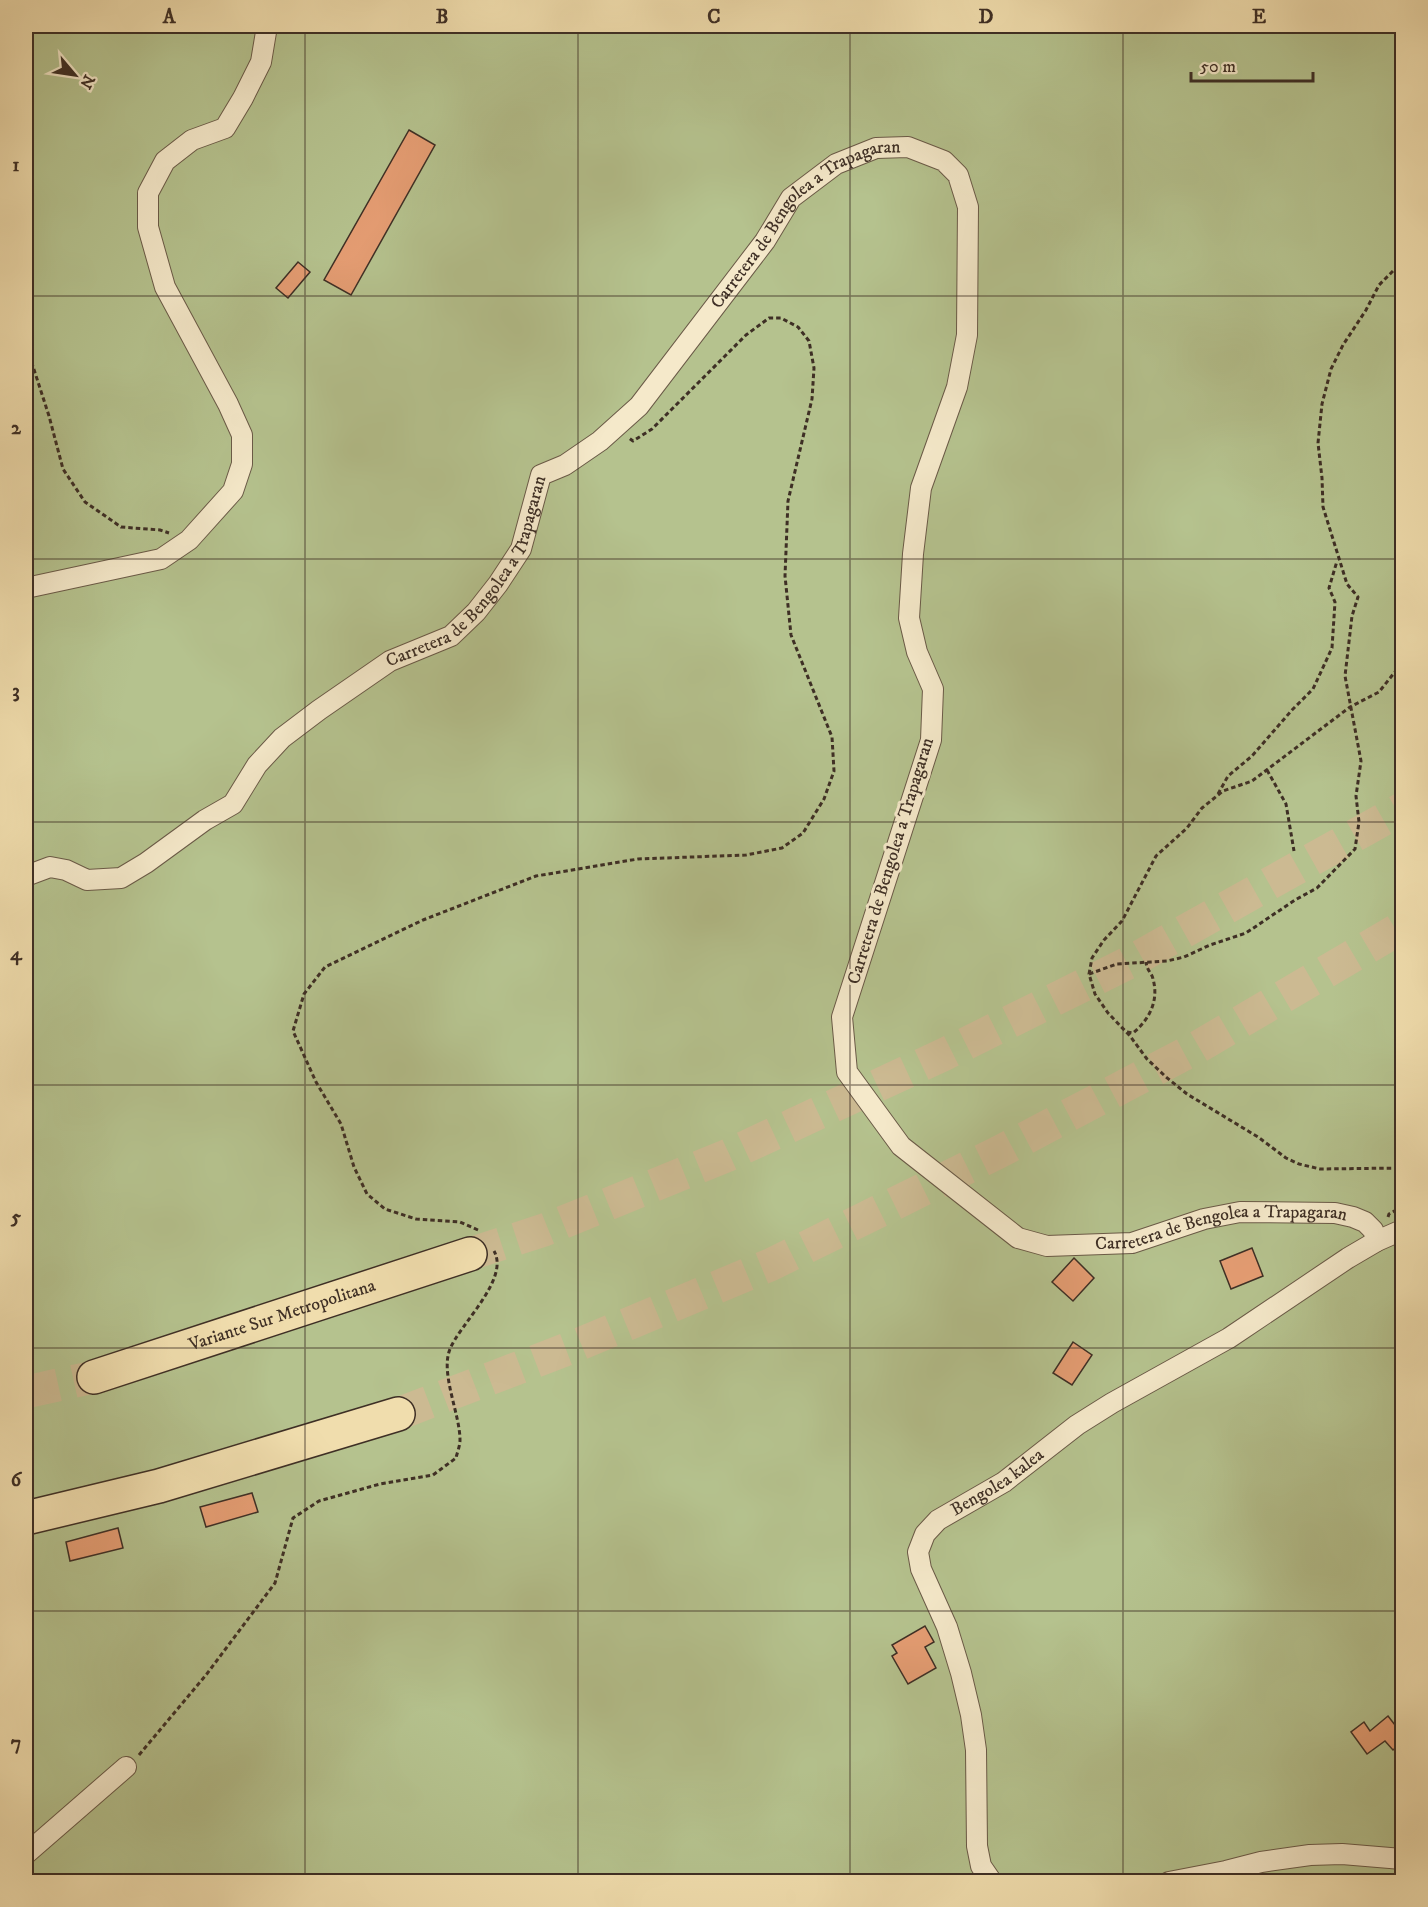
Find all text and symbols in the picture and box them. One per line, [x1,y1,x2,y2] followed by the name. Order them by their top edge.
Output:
[162,5,177,30] text: A
[436,5,448,30] text: B
[707,5,721,30] text: C
[979,5,994,30] text: D
[1252,5,1266,30] text: E
[45,45,105,105] north arrow
[1191,45,1312,83] scale bar
[1200,56,1236,78] text: 50 m
[75,71,99,92] text: N
[706,136,902,313] street label: Carretera de Bengolea a Trapagaran
[12,153,20,178] text: 1
[11,416,22,441] text: 2
[383,473,551,672] street label: Carretera de Bengolea a Trapagaran
[12,679,20,704] text: 3
[843,734,939,987] street label: Carretera de Bengolea a Trapagaran
[10,942,23,967] text: 4
[1095,1201,1350,1255] street label: Carretera de Bengolea a Trapagaran
[10,1205,21,1230] text: 5
[185,1275,379,1357] street label: Variante Sur Metropolitana
[947,1444,1049,1521] street label: Bengolea kalea
[11,1468,23,1493] text: 6
[11,1731,21,1756] text: 7

